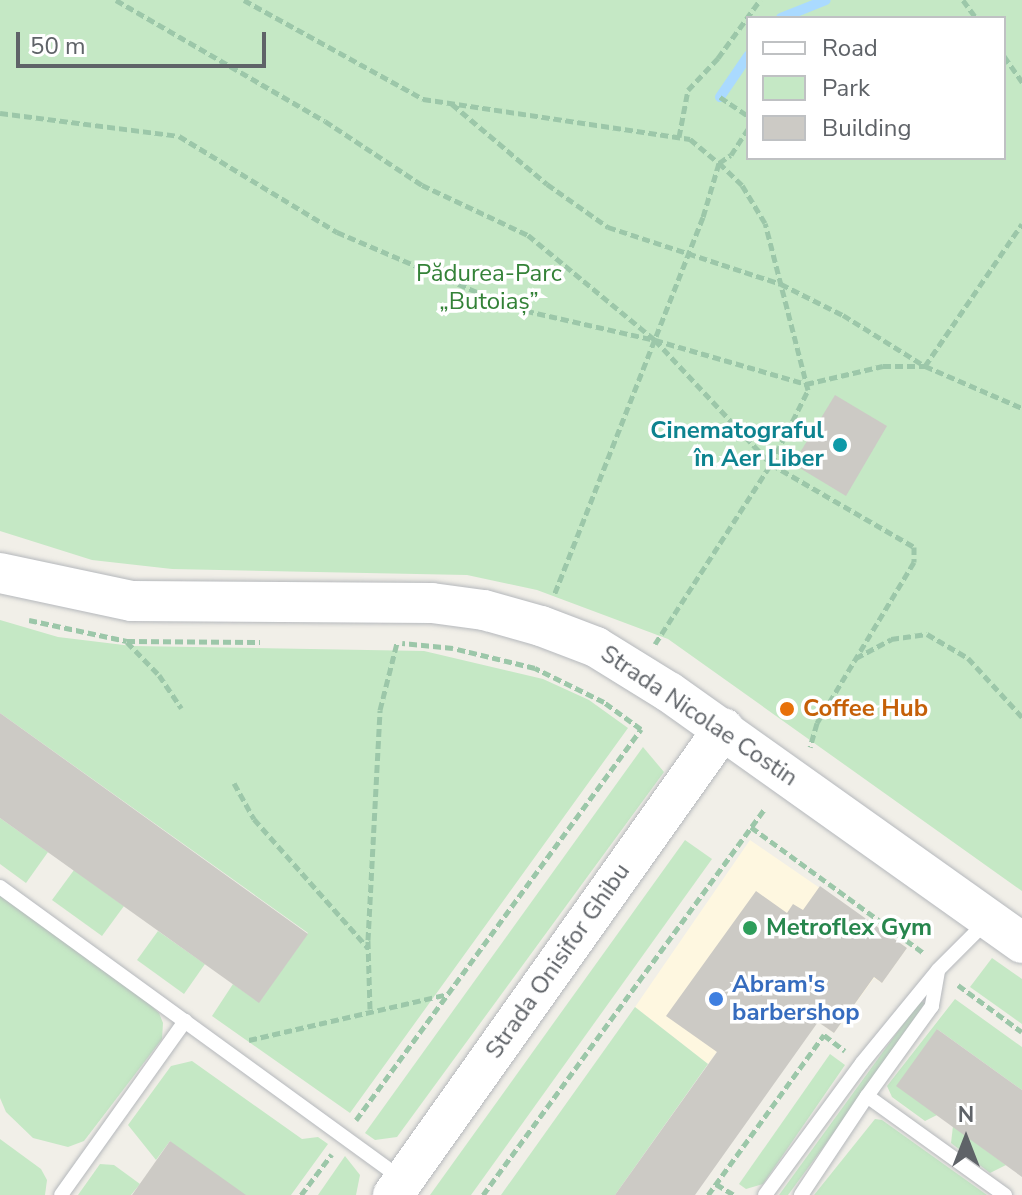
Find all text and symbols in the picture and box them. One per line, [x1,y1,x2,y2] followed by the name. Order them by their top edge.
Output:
[20,16,270,66] scale bar
[746,16,1006,160] legend
[30,30,86,62] text: 50 m
[822,32,878,64] text: Road
[822,72,870,104] text: Park
[822,112,912,144] text: Building
[416,260,562,316] park label: Pădurea-Parc „Butoiaș”
[650,417,824,473] place label: Cinematograful în Aer Liber
[831,436,849,454] marker: Cinematograful în Aer Liber
[595,639,803,793] street label: Strada Nicolae Costin
[803,695,928,723] place label: Coffee Hub
[778,700,796,718] marker: Coffee Hub
[480,858,636,1064] street label: Strada Onisifor Ghibu
[766,914,932,942] place label: Metroflex Gym
[741,919,759,937] marker: Metroflex Gym
[732,971,860,1027] place label: Abram's barbershop
[707,990,725,1008] marker: Abram's barbershop
[926,1099,1006,1179] north arrow
[958,1100,974,1130] text: N

